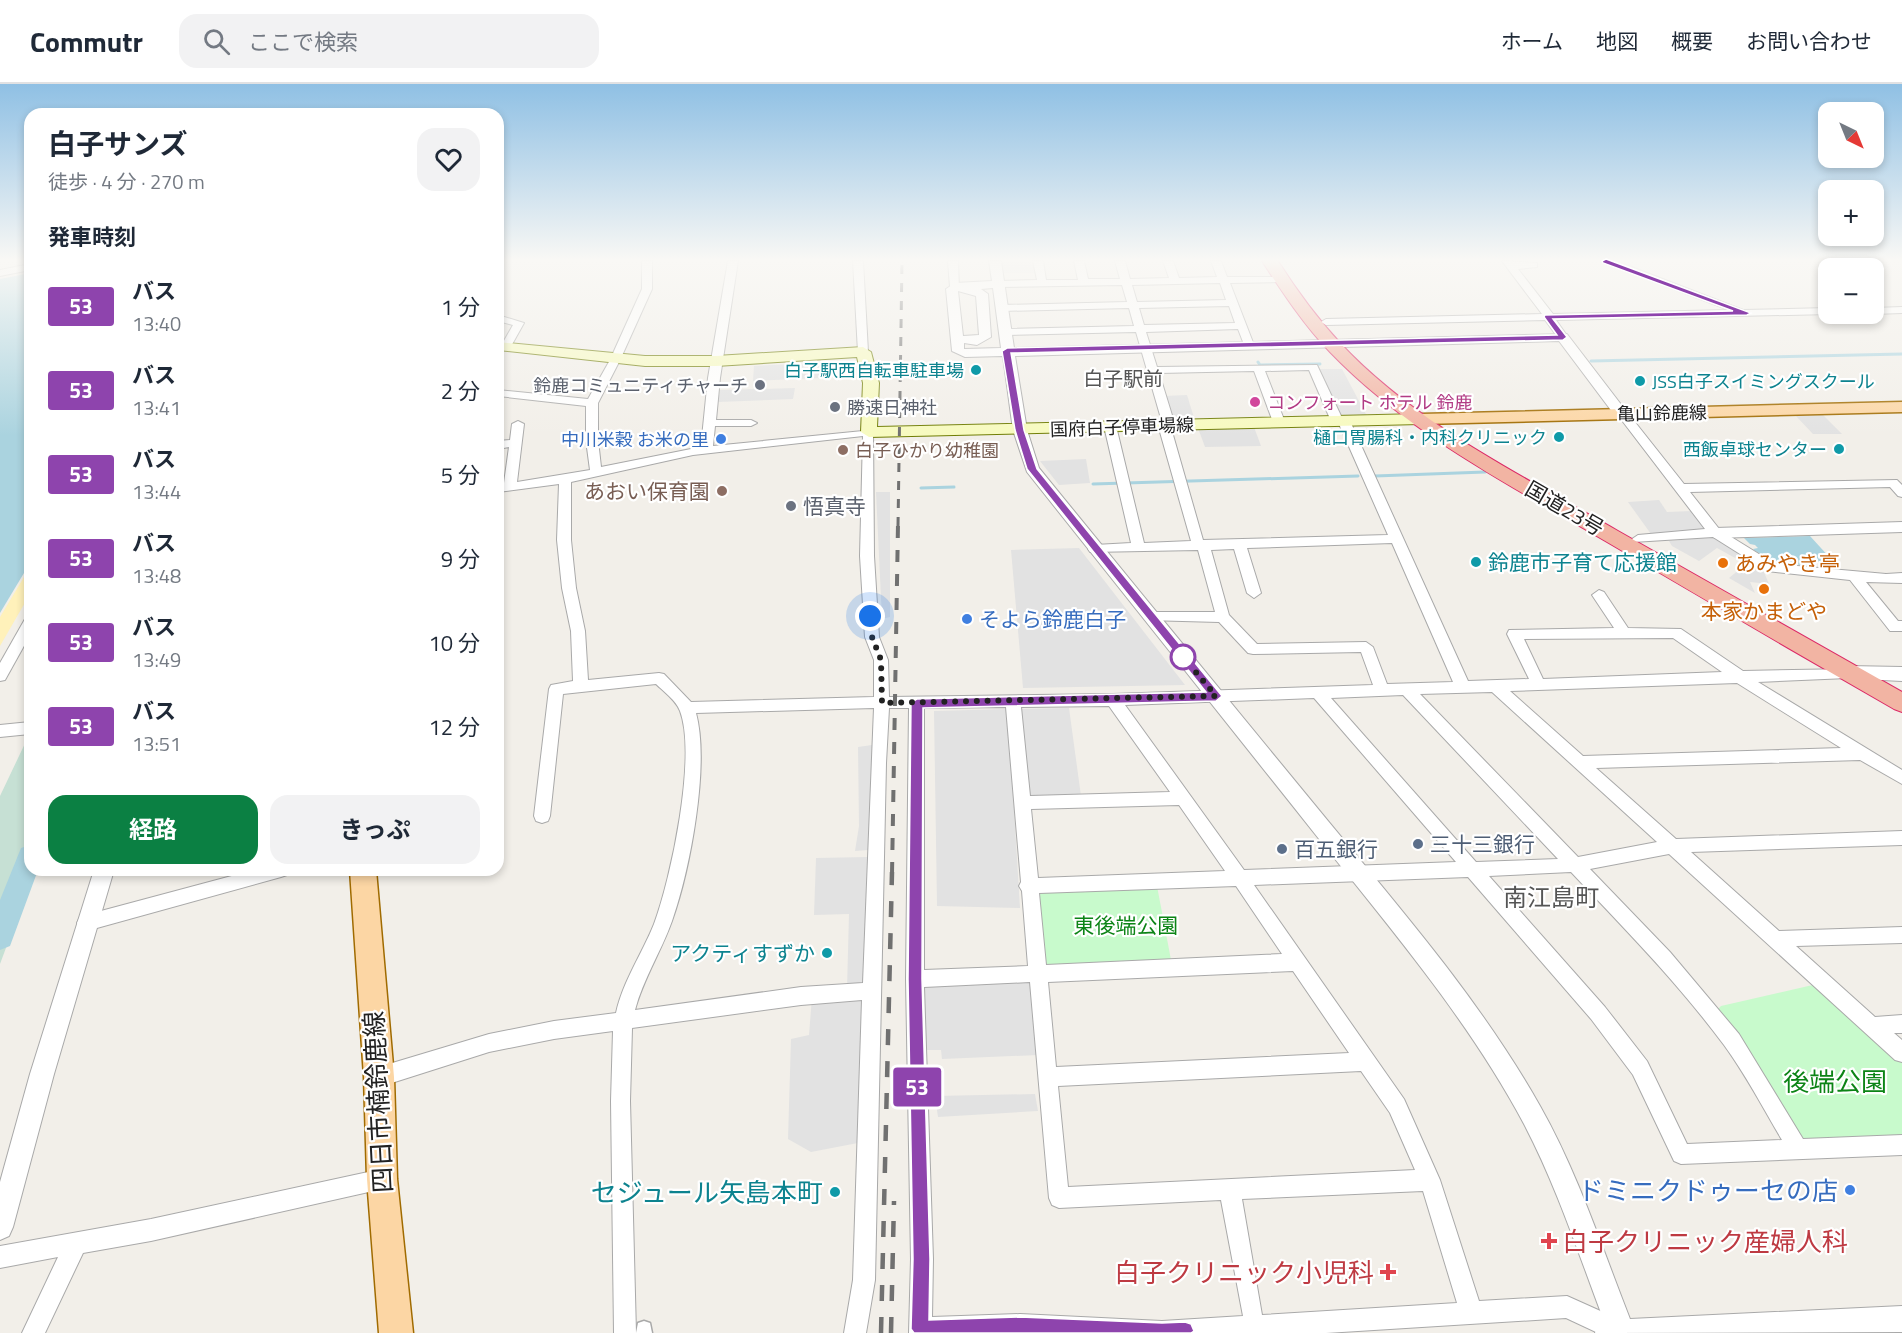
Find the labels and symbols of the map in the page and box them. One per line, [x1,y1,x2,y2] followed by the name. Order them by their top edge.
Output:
[1818,102,1884,168] north arrow
[784,357,964,384] place label: 白子駅西自転車駐車場
[969,363,983,377] marker: 白子駅西自転車駐車場
[1083,363,1163,394] district label: 白子駅前
[1652,368,1875,395] place label: JSS白子スイミングスクール
[533,372,748,399] place label: 鈴鹿コミュニティチャーチ
[1633,374,1647,388] marker: JSS白子スイミングスクール
[753,378,767,392] marker: 鈴鹿コミュニティチャーチ
[1267,389,1472,416] place label: コンフォート ホテル 鈴鹿
[847,394,937,421] place label: 勝速日神社
[1248,395,1262,409] marker: コンフォート ホテル 鈴鹿
[1617,399,1707,427] street label: 亀山鈴鹿線
[828,400,842,414] marker: 勝速日神社
[1050,411,1194,443] street label: 国府白子停車場線
[1313,424,1547,451] place label: 樋口胃腸科・内科クリニック
[561,426,709,453] place label: 中川米穀 お米の里
[1552,430,1566,444] marker: 樋口胃腸科・内科クリニック
[714,432,728,446] marker: 中川米穀 お米の里
[1683,436,1827,463] place label: 西飯卓球センター
[855,437,999,464] place label: 白子ひかり幼稚園
[1832,442,1846,456] marker: 西飯卓球センター
[836,443,850,457] marker: 白子ひかり幼稚園
[1520,473,1610,543] street label: 国道23号
[584,475,710,507] place label: あおい保育園
[715,484,729,498] marker: あおい保育園
[803,490,866,522] place label: 悟真寺
[784,499,798,513] marker: 悟真寺
[1488,546,1677,578] place label: 鈴鹿市子育て応援館
[1735,547,1840,579] place label: あみやき亭
[1469,555,1483,569] marker: 鈴鹿市子育て応援館
[1716,556,1730,570] marker: あみやき亭
[1757,582,1771,596] marker: 本家かまどや
[1701,595,1827,627] place label: 本家かまどや
[855,601,885,631] your location
[979,603,1126,635] place label: そよら鈴鹿白子
[960,612,974,626] marker: そよら鈴鹿白子
[1170,644,1196,670] unlabelled marker
[1430,828,1535,860] place label: 三十三銀行
[1294,833,1378,865] place label: 百五銀行
[1411,837,1425,851] marker: 三十三銀行
[1275,842,1289,856] marker: 百五銀行
[1503,879,1599,915] district label: 南江島町
[1074,909,1179,941] park label: 東後端公園
[670,937,815,969] place label: アクティすずか
[820,946,834,960] marker: アクティすずか
[354,1010,402,1194] street label: 四日市楠鈴鹿線
[1783,1062,1887,1101] park label: 後端公園
[890,1068,944,1106] line badge: 53
[1578,1171,1838,1210] place label: ドミニクドゥーセの店
[591,1173,823,1212] place label: セジュール矢島本町
[1843,1183,1857,1197] marker: ドミニクドゥーセの店
[828,1185,842,1199] marker: セジュール矢島本町
[1562,1222,1848,1261] place label: 白子クリニック産婦人科
[1540,1232,1558,1250] marker: 白子クリニック産婦人科
[1114,1253,1374,1292] place label: 白子クリニック小児科
[1379,1263,1397,1281] marker: 白子クリニック小児科

